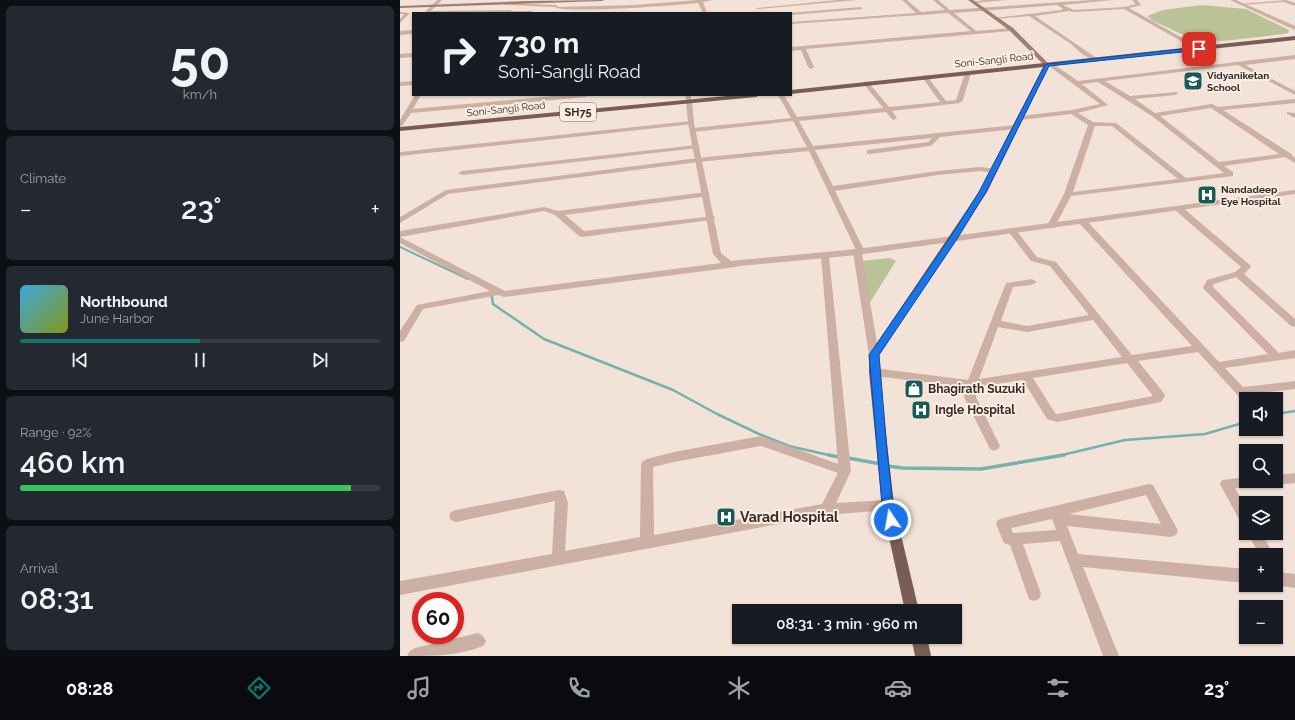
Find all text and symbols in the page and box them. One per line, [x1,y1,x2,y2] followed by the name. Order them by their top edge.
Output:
[498,27,579,60] text: 730 m
[432,28,484,80] icon: right
[170,30,230,91] text: 50
[1182,32,1216,66] pin
[1188,38,1210,60] icon: arrive
[954,50,1034,70] street label: Soni-Sangli Road
[498,61,641,82] text: Soni-Sangli Road
[1182,70,1204,92] school or university icon: Vidyaniketan School
[1207,70,1269,93] place label: Vidyaniketan School
[183,87,217,102] text: km/h
[466,99,546,119] street label: Soni-Sangli Road
[560,103,596,121] road number: SH75
[20,171,66,186] text: Climate
[1196,184,1218,206] hospital icon: Nandadeep Eye Hospital
[1221,184,1281,207] place label: Nandadeep Eye Hospital
[181,191,222,226] text: 23°
[20,196,32,222] text: −
[371,196,380,222] text: +
[80,293,168,311] text: Northbound
[80,311,154,326] text: June Harbor
[69,349,91,371] icon: previous
[189,349,211,371] icon: pause
[309,349,331,371] icon: next
[903,378,925,400] shop icon: Bhagirath Suzuki
[928,382,1025,396] place label: Bhagirath Suzuki
[1239,392,1283,644] map controls
[1239,392,1283,436] button: sound
[910,399,932,421] hospital icon: Ingle Hospital
[935,403,1015,417] place label: Ingle Hospital
[20,425,91,440] text: Range · 92%
[1239,444,1283,488] button: search
[20,445,125,480] text: 460 km
[1239,496,1283,540] button: layers
[870,499,912,541] position arrow
[715,506,737,528] hospital icon: Varad Hospital
[740,509,839,525] place label: Varad Hospital
[1239,548,1283,592] button: +
[20,561,58,576] text: Arrival
[20,581,94,616] text: 08:31
[412,592,464,644] speed limit sign: 60
[1239,600,1283,644] button: −
[776,615,918,633] text: 08:31 · 3 min · 960 m
[245,674,273,702] icon: directions
[405,674,433,702] icon: music
[565,674,593,702] icon: phone
[725,674,753,702] icon: climate
[884,674,912,702] icon: car
[1044,674,1072,702] icon: filters
[66,678,113,699] text: 08:28
[1204,678,1229,699] text: 23°

